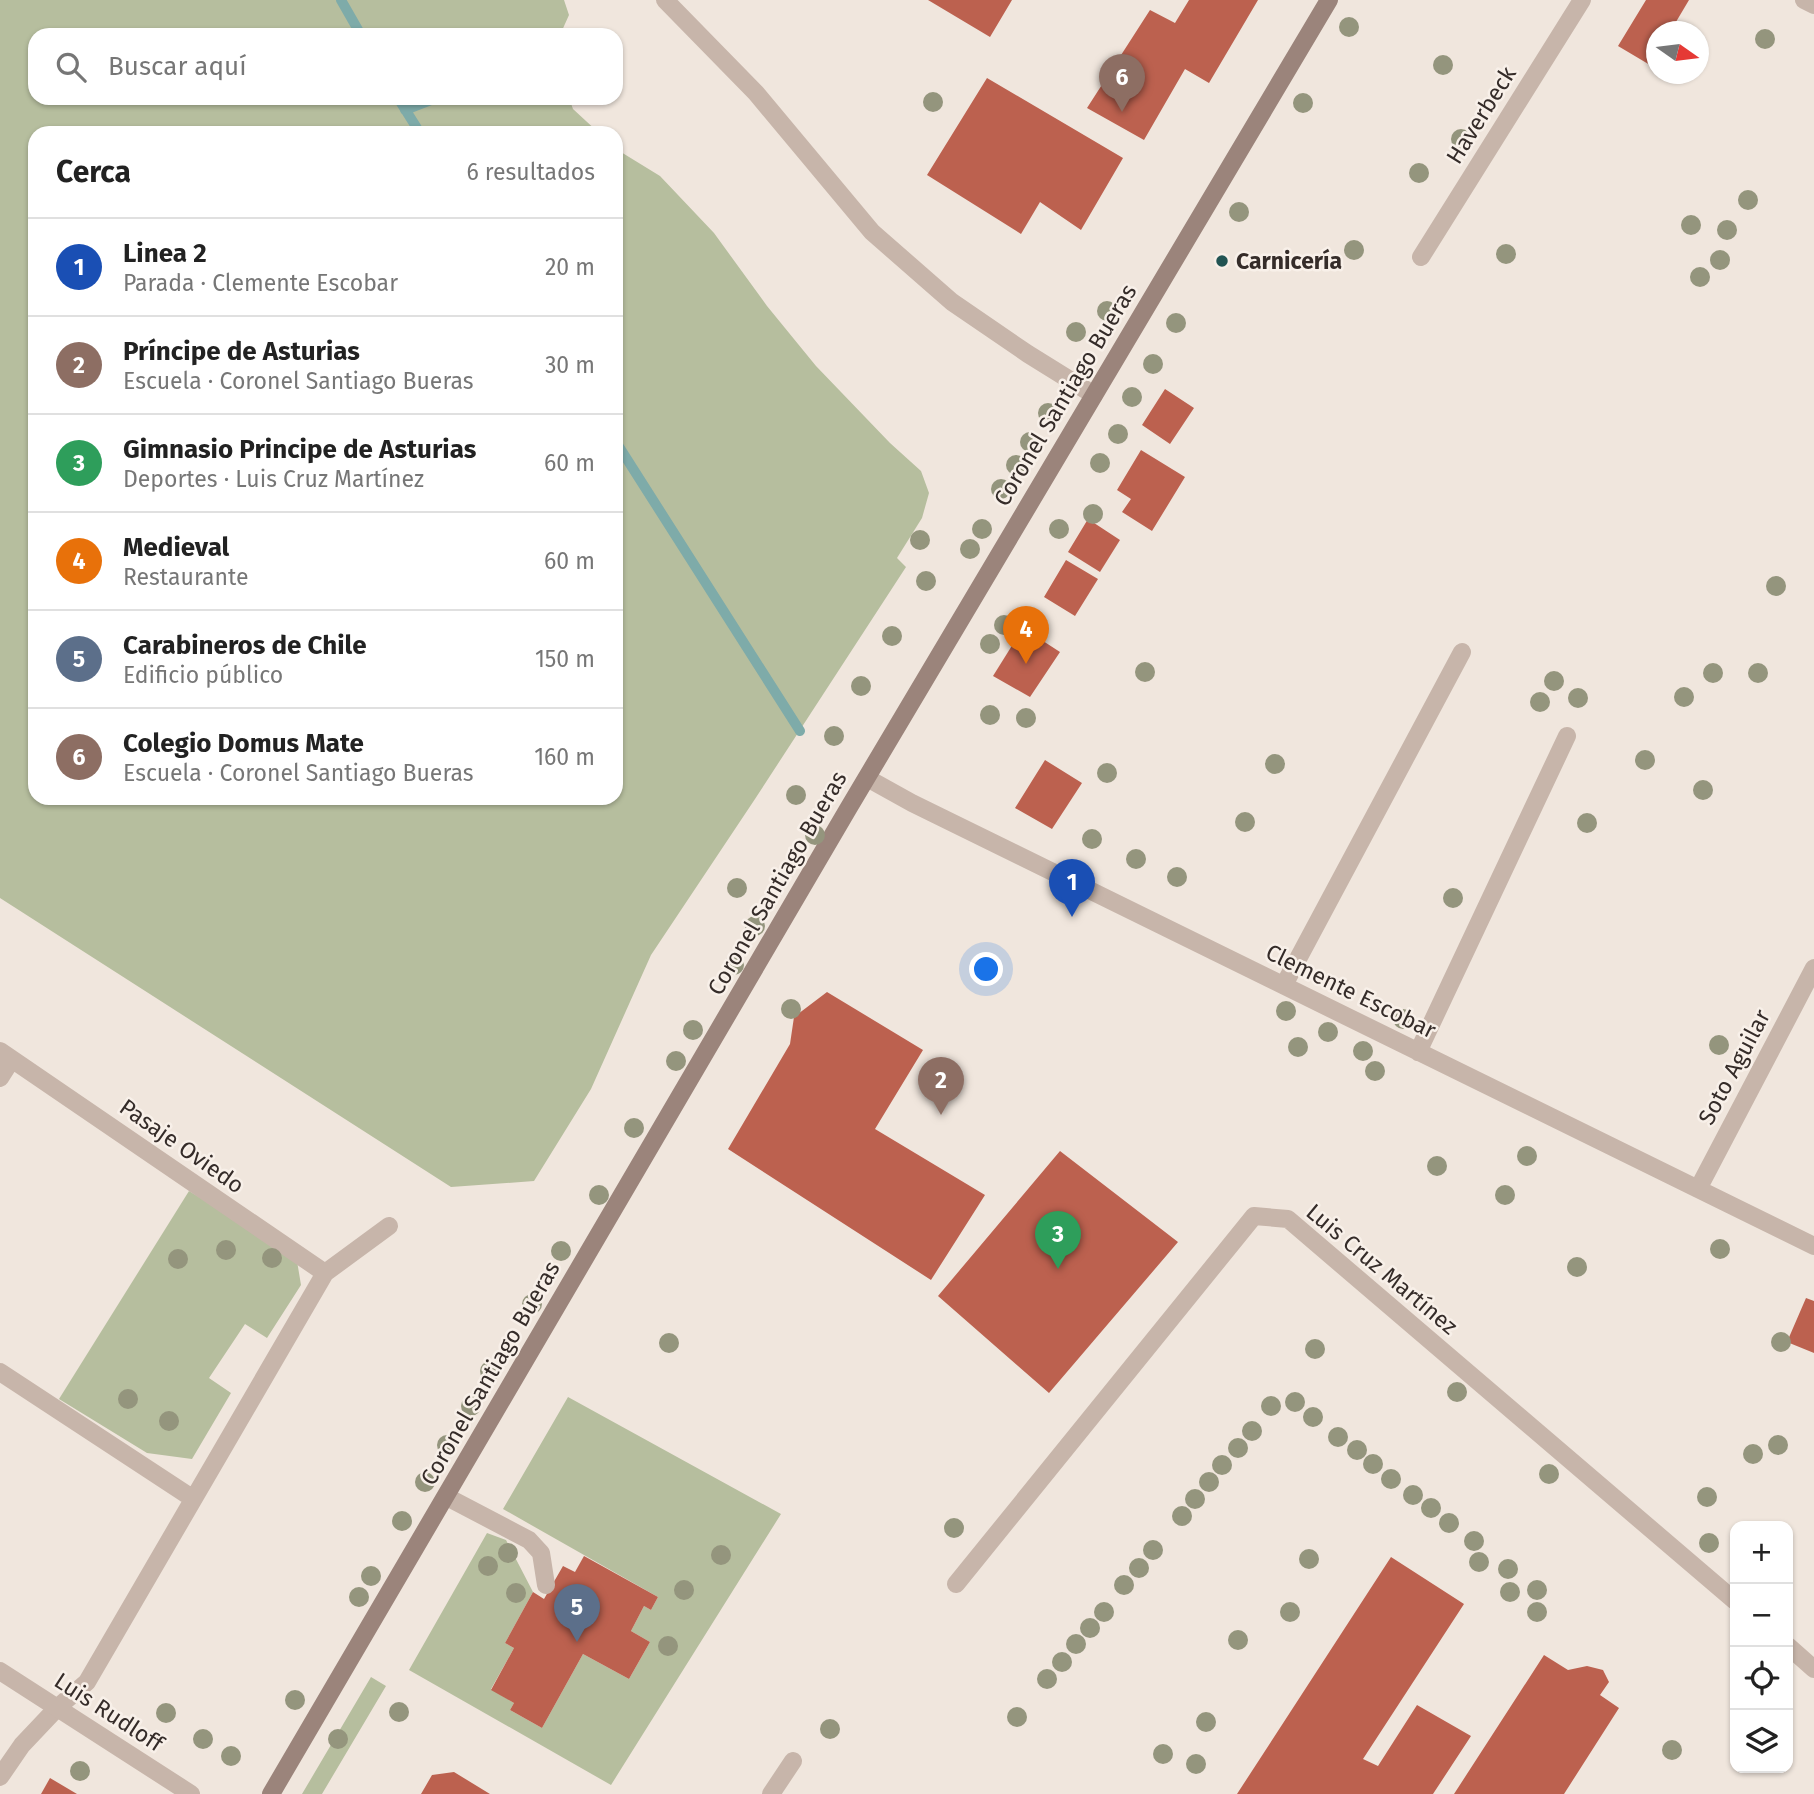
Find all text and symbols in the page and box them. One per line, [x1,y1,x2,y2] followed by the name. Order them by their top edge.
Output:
[1646,21,1709,84] north arrow
[28,28,623,105] search box
[52,48,90,86] icon: search
[108,51,246,82] text: Buscar aquí
[1099,54,1145,112] pin: 6
[1440,61,1522,169] street label: Haverbeck
[56,154,131,190] text: Cerca
[466,158,595,186] text: 6 resultados
[123,238,207,269] text: Linea 2
[1236,247,1342,275] place label: Carnicería
[74,253,84,281] text: 1
[545,253,595,281] text: 20 m
[1214,253,1230,269] marker: Carnicería
[123,269,398,297] text: Parada · Clemente Escobar
[988,279,1142,511] street label: Coronel Santiago Bueras
[123,336,360,367] text: Príncipe de Asturias
[73,351,85,379] text: 2
[545,351,595,379] text: 30 m
[123,367,474,395] text: Escuela · Coronel Santiago Bueras
[123,434,476,465] text: Gimnasio Principe de Asturias
[73,449,85,477] text: 3
[544,449,595,477] text: 60 m
[123,465,424,493] text: Deportes · Luis Cruz Martínez
[123,532,229,563] text: Medieval
[73,547,86,575] text: 4
[544,547,595,575] text: 60 m
[123,563,248,591] text: Restaurante
[1003,606,1049,664] pin: 4
[123,630,367,661] text: Carabineros de Chile
[73,645,85,673] text: 5
[535,645,595,673] text: 150 m
[123,661,283,689] text: Edificio público
[123,728,364,759] text: Colegio Domus Mate
[73,743,85,771] text: 6
[534,743,595,771] text: 160 m
[123,759,474,787] text: Escuela · Coronel Santiago Bueras
[701,766,853,1000] street label: Coronel Santiago Bueras
[1049,859,1095,917] pin: 1
[1261,938,1441,1044] street label: Clemente Escobar
[969,952,1003,986] your location
[1692,1005,1776,1129] street label: Soto Aguilar
[918,1057,964,1115] pin: 2
[114,1093,250,1199] street label: Pasaje Oviedo
[1301,1198,1463,1340] street label: Luis Cruz Martínez
[1035,1211,1081,1269] pin: 3
[414,1256,566,1490] street label: Coronel Santiago Bueras
[1730,1521,1793,1773] map controls
[1730,1521,1793,1584] button: +
[554,1584,600,1642] pin: 5
[1730,1584,1793,1647] button: −
[1730,1647,1793,1710] button: locate
[49,1666,171,1759] street label: Luis Rudloff
[1730,1710,1793,1773] button: layers

